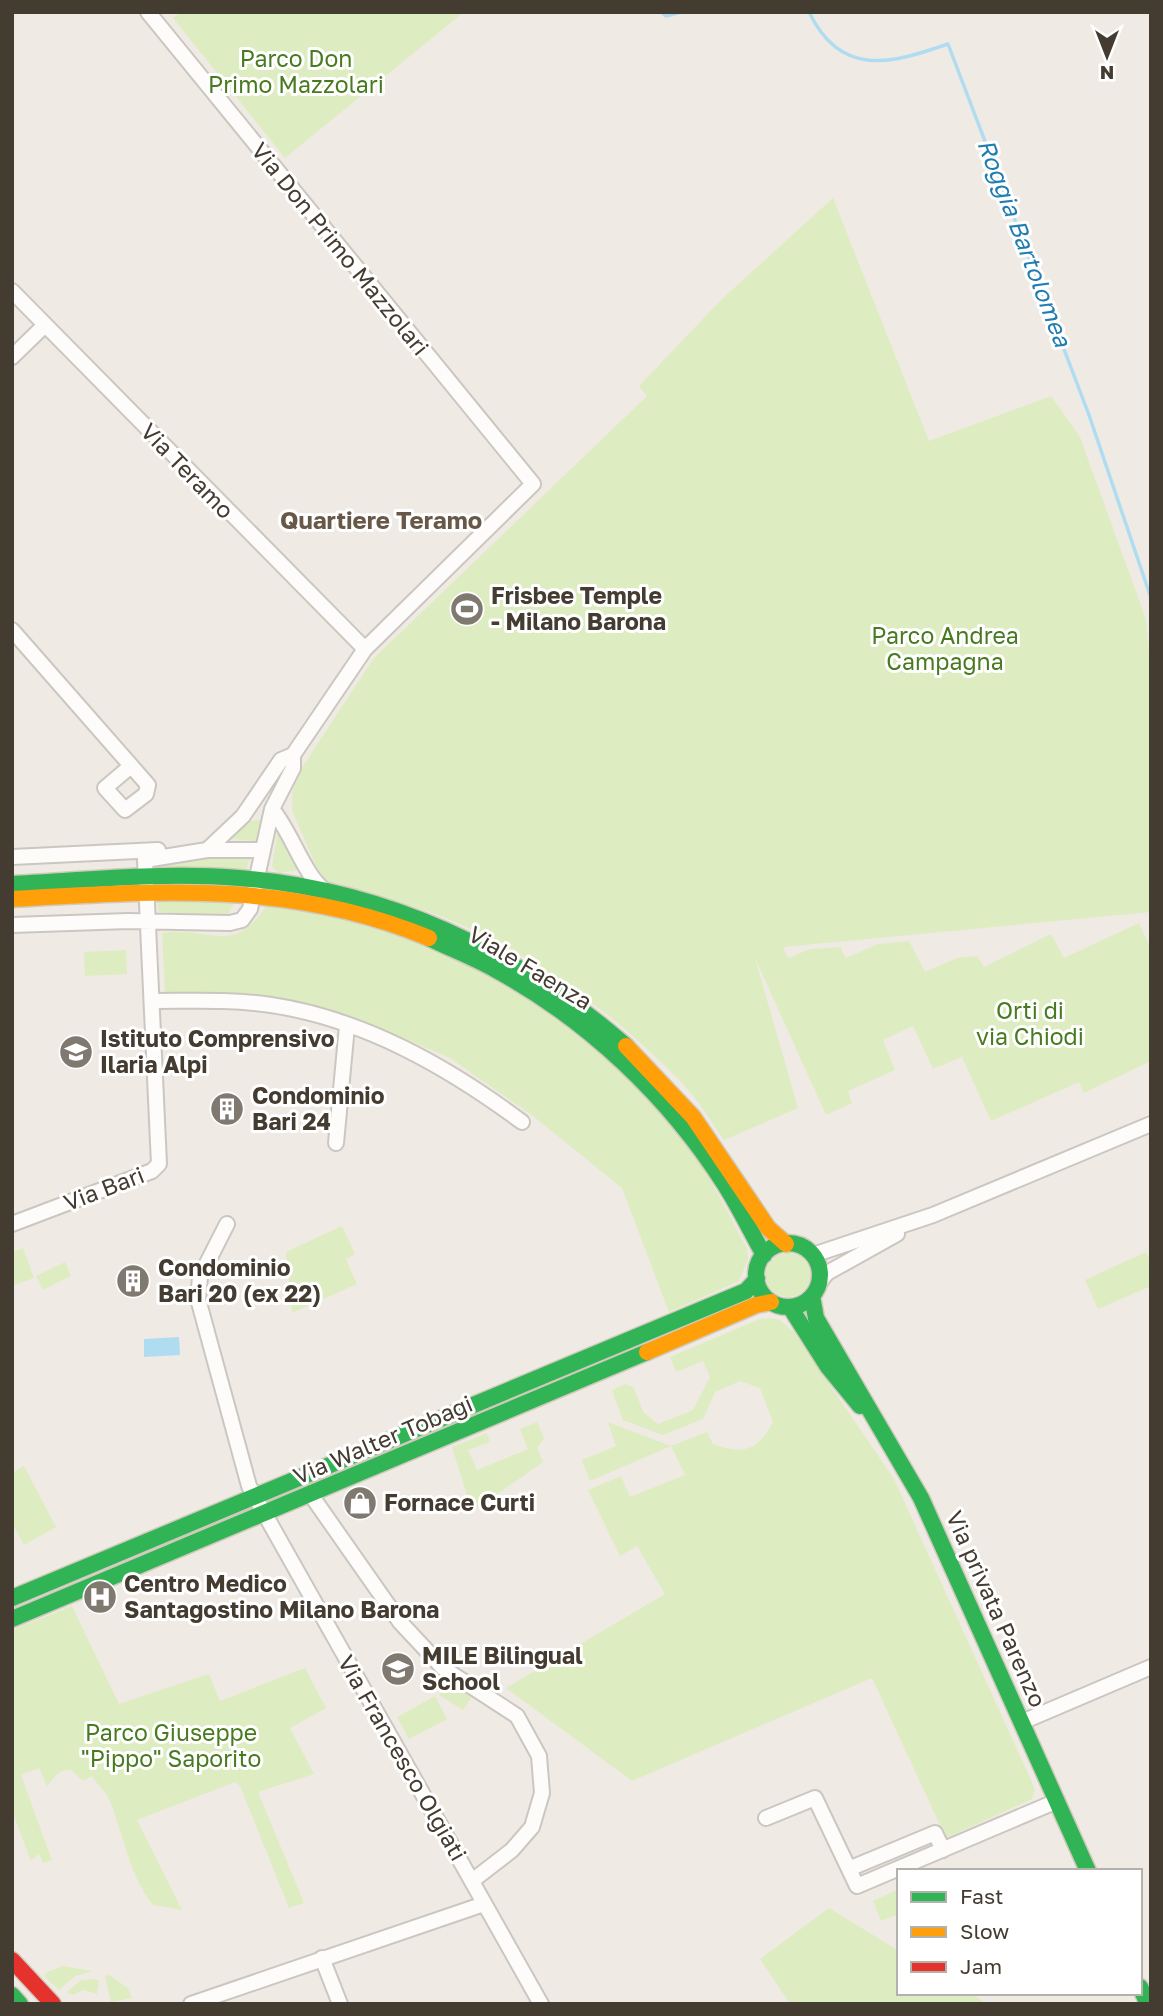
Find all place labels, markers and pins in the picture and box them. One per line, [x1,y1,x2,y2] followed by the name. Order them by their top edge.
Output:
[491,581,666,635] place label: Frisbee Temple - Milano Barona
[448,590,486,628] sports icon: Frisbee Temple - Milano Barona
[100,1024,335,1078] place label: Istituto Comprensivo Ilaria Alpi
[57,1033,95,1071] school or university icon: Istituto Comprensivo Ilaria Alpi
[252,1081,385,1135] place label: Condominio Bari 24
[208,1090,246,1128] building icon: Condominio Bari 24
[158,1253,321,1307] place label: Condominio Bari 20 (ex 22)
[114,1262,152,1300] building icon: Condominio Bari 20 (ex 22)
[341,1484,379,1522] shop icon: Fornace Curti
[384,1488,535,1516] place label: Fornace Curti
[124,1569,439,1623] place label: Centro Medico Santagostino Milano Barona
[81,1578,119,1616] hospital icon: Centro Medico Santagostino Milano Barona
[422,1641,583,1695] place label: MILE Bilingual School
[379,1650,417,1688] school or university icon: MILE Bilingual School

